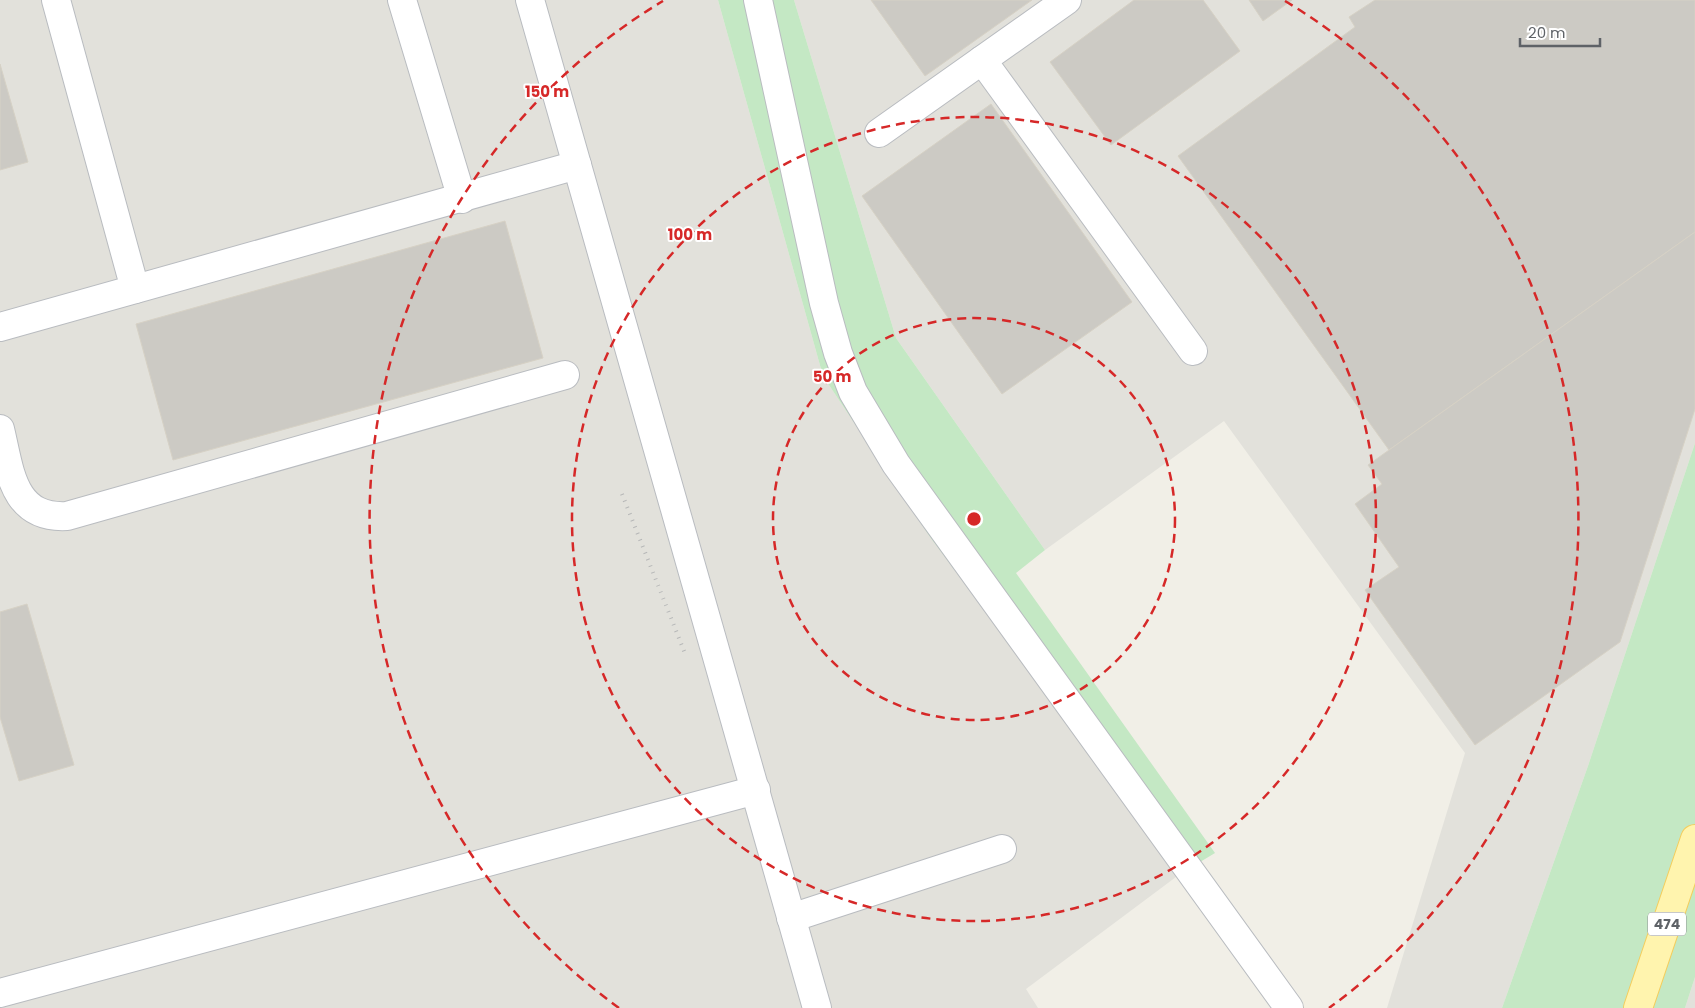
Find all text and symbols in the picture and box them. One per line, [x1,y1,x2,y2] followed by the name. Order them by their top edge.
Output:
[1520,15,1600,47] scale bar
[1528,22,1566,43] text: 20 m
[525,81,569,102] text: 150 m
[668,224,712,245] text: 100 m
[813,366,851,387] text: 50 m
[965,510,983,528] centre of rings
[1648,912,1686,936] road number: 474

